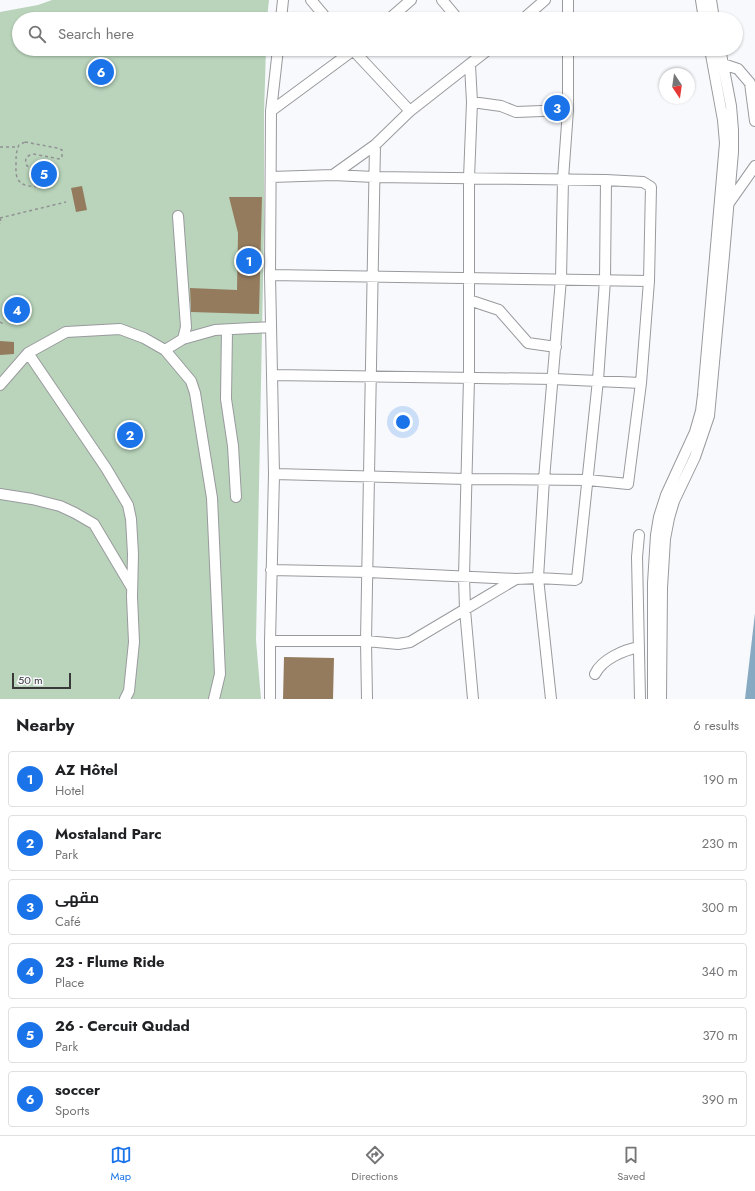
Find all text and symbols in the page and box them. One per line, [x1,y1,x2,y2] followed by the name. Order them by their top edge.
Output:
[12,12,743,56] search box
[26,23,48,45] icon: search
[58,23,134,45] text: Search here
[88,57,114,87] pin: 6
[659,68,695,104] north arrow
[544,93,570,123] pin: 3
[31,159,57,189] pin: 5
[236,246,262,276] pin: 1
[4,295,30,325] pin: 4
[393,412,413,432] your location
[117,420,143,450] pin: 2
[12,671,71,690] scale bar
[18,672,43,688] text: 50 m
[16,713,74,737] text: Nearby
[693,716,739,735] text: 6 results
[55,759,118,781] text: AZ Hôtel
[27,770,33,789] text: 1
[703,770,738,789] text: 190 m
[55,781,84,800] text: Hotel
[55,823,162,845] text: Mostaland Parc
[26,834,34,853] text: 2
[702,834,738,853] text: 230 m
[55,845,78,864] text: Park
[55,887,99,909] text: مقهى
[26,898,34,917] text: 3
[701,898,738,917] text: 300 m
[55,912,81,931] text: Café
[55,951,165,973] text: 23 - Flume Ride
[25,962,35,981] text: 4
[701,962,738,981] text: 340 m
[55,973,84,992] text: Place
[55,1015,190,1037] text: 26 - Cercuit Qudad
[26,1026,34,1045] text: 5
[702,1026,738,1045] text: 370 m
[55,1037,78,1056] text: Park
[55,1079,100,1101] text: soccer
[26,1090,34,1109] text: 6
[702,1090,738,1109] text: 390 m
[55,1101,89,1120] text: Sports
[110,1144,132,1184] tab: Map
[351,1144,398,1184] tab: Directions
[617,1144,645,1184] tab: Saved

